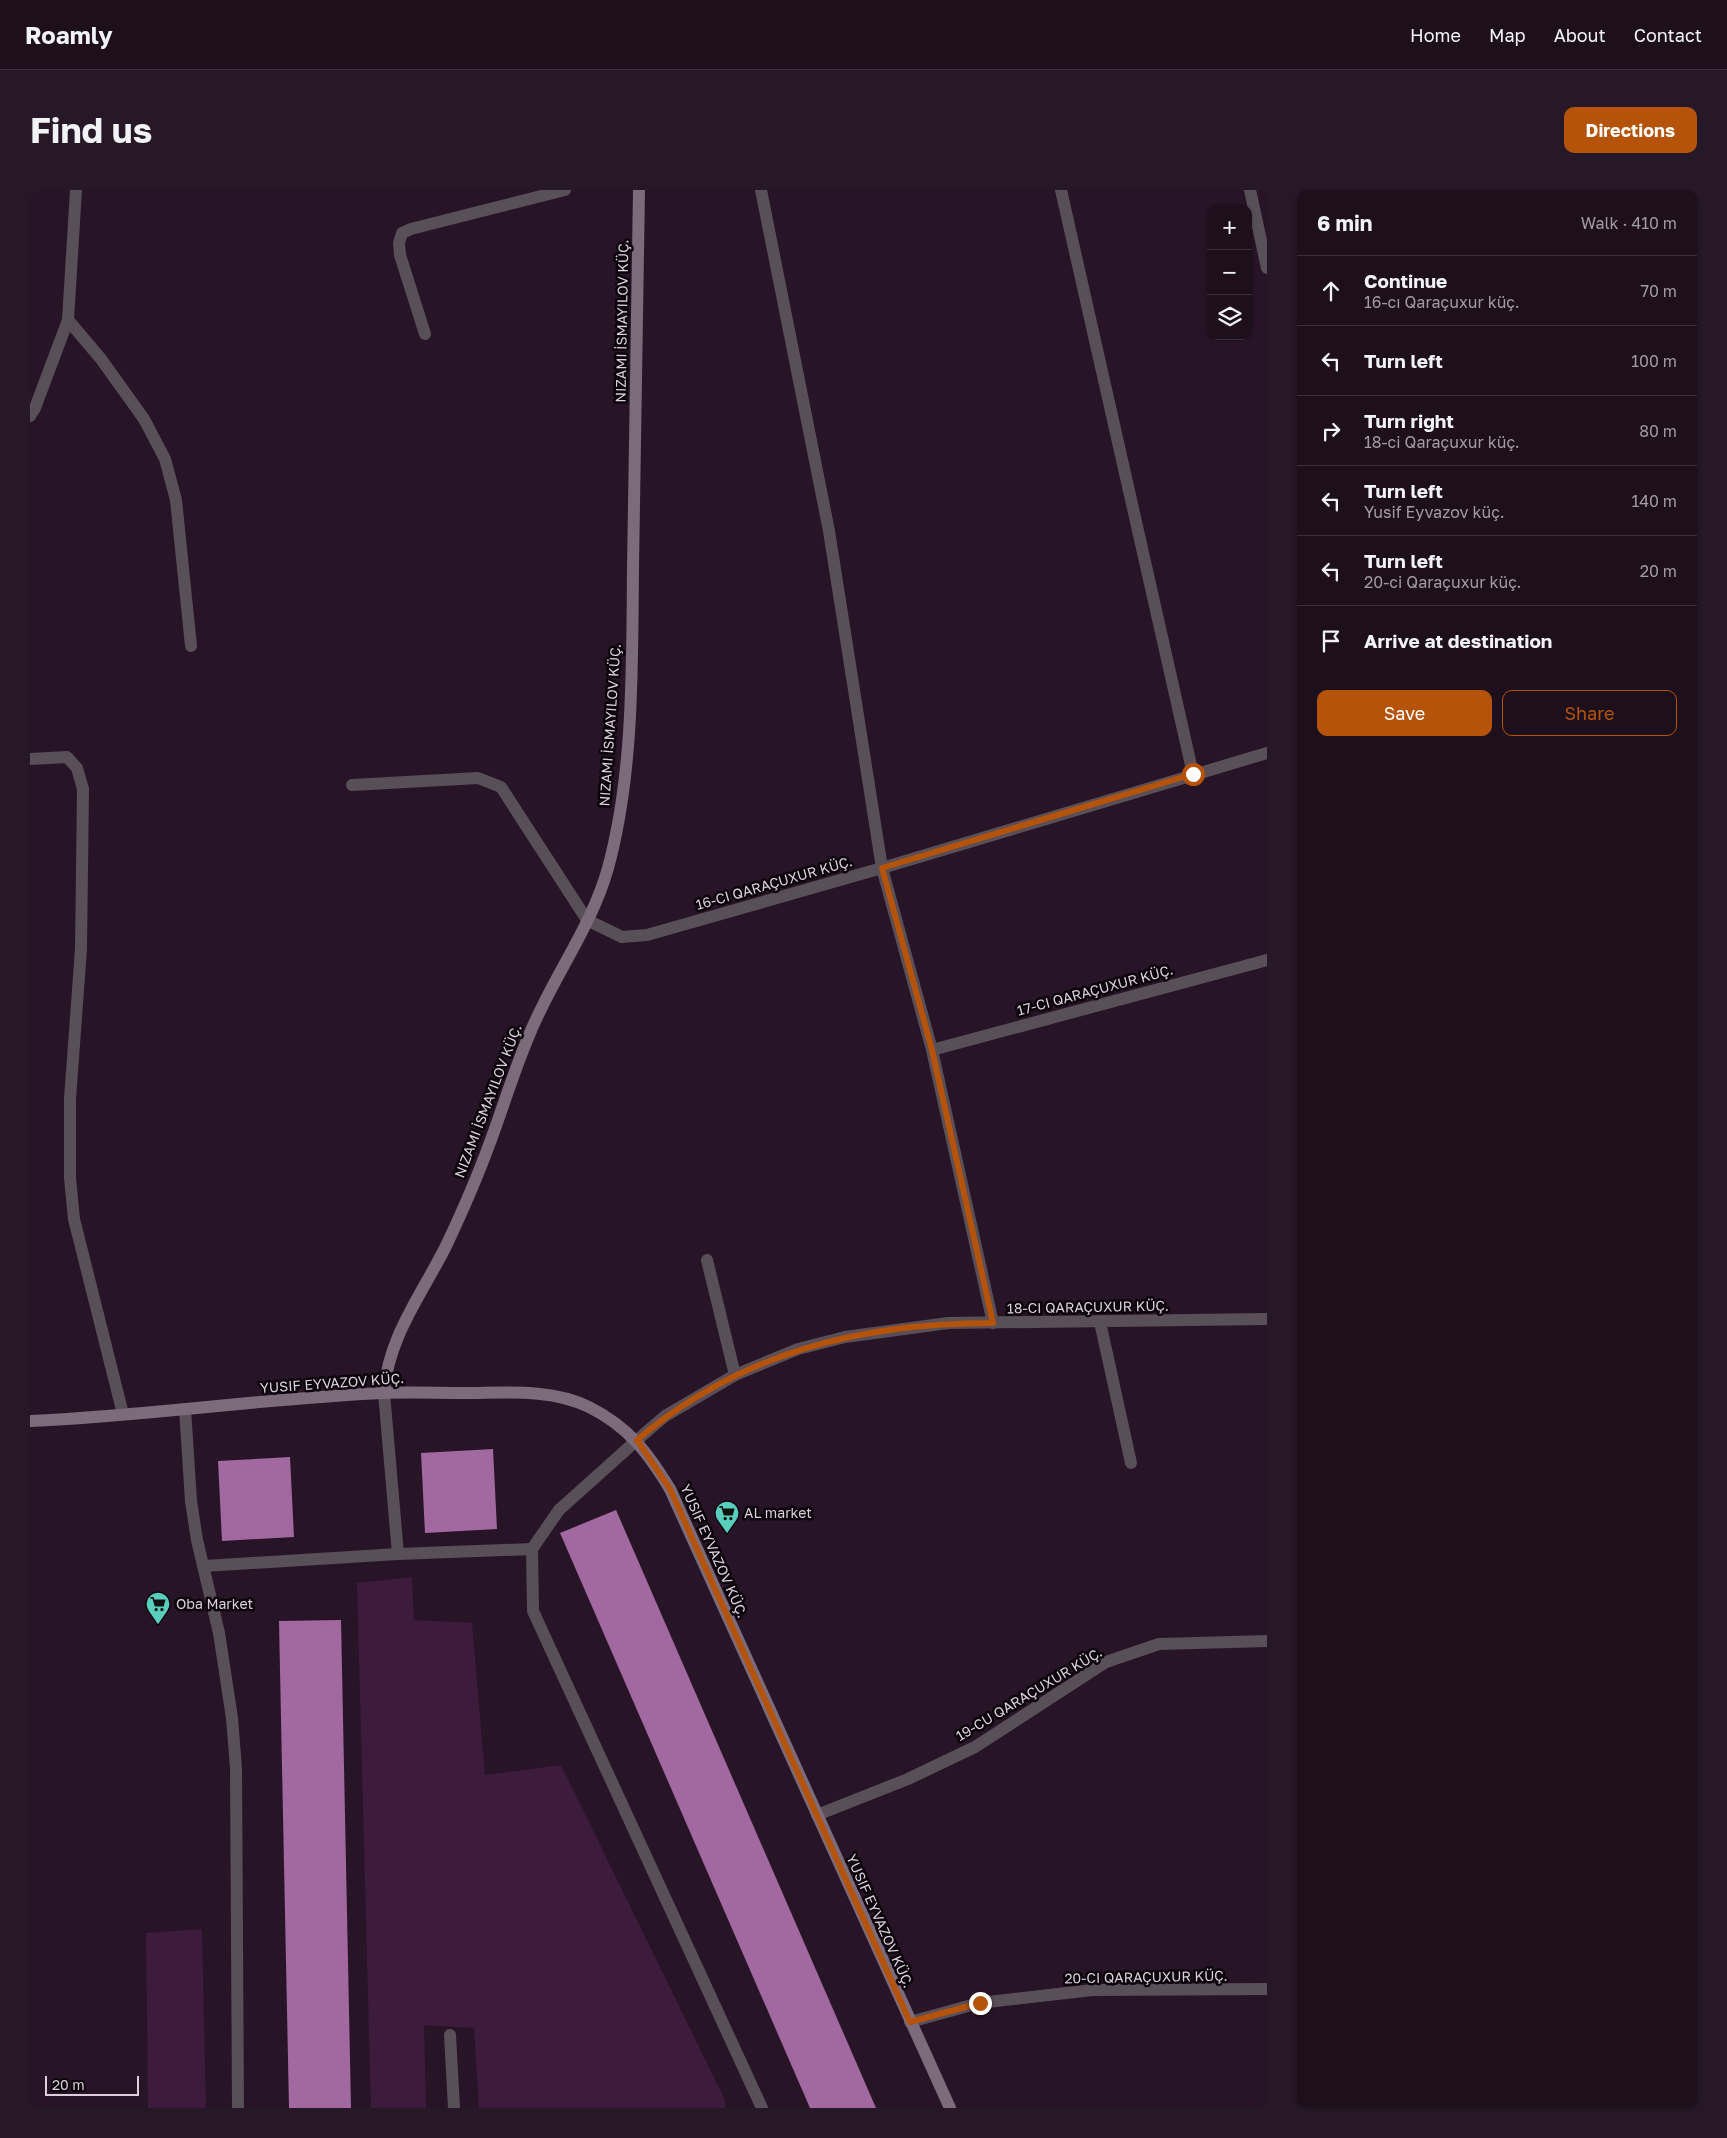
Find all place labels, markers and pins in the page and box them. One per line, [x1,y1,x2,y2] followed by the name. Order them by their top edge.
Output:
[714,1500,740,1534] supermarket icon: AL market
[744,1504,812,1521] place label: AL market
[145,1591,171,1625] supermarket icon: Oba Market
[176,1595,253,1612] place label: Oba Market

